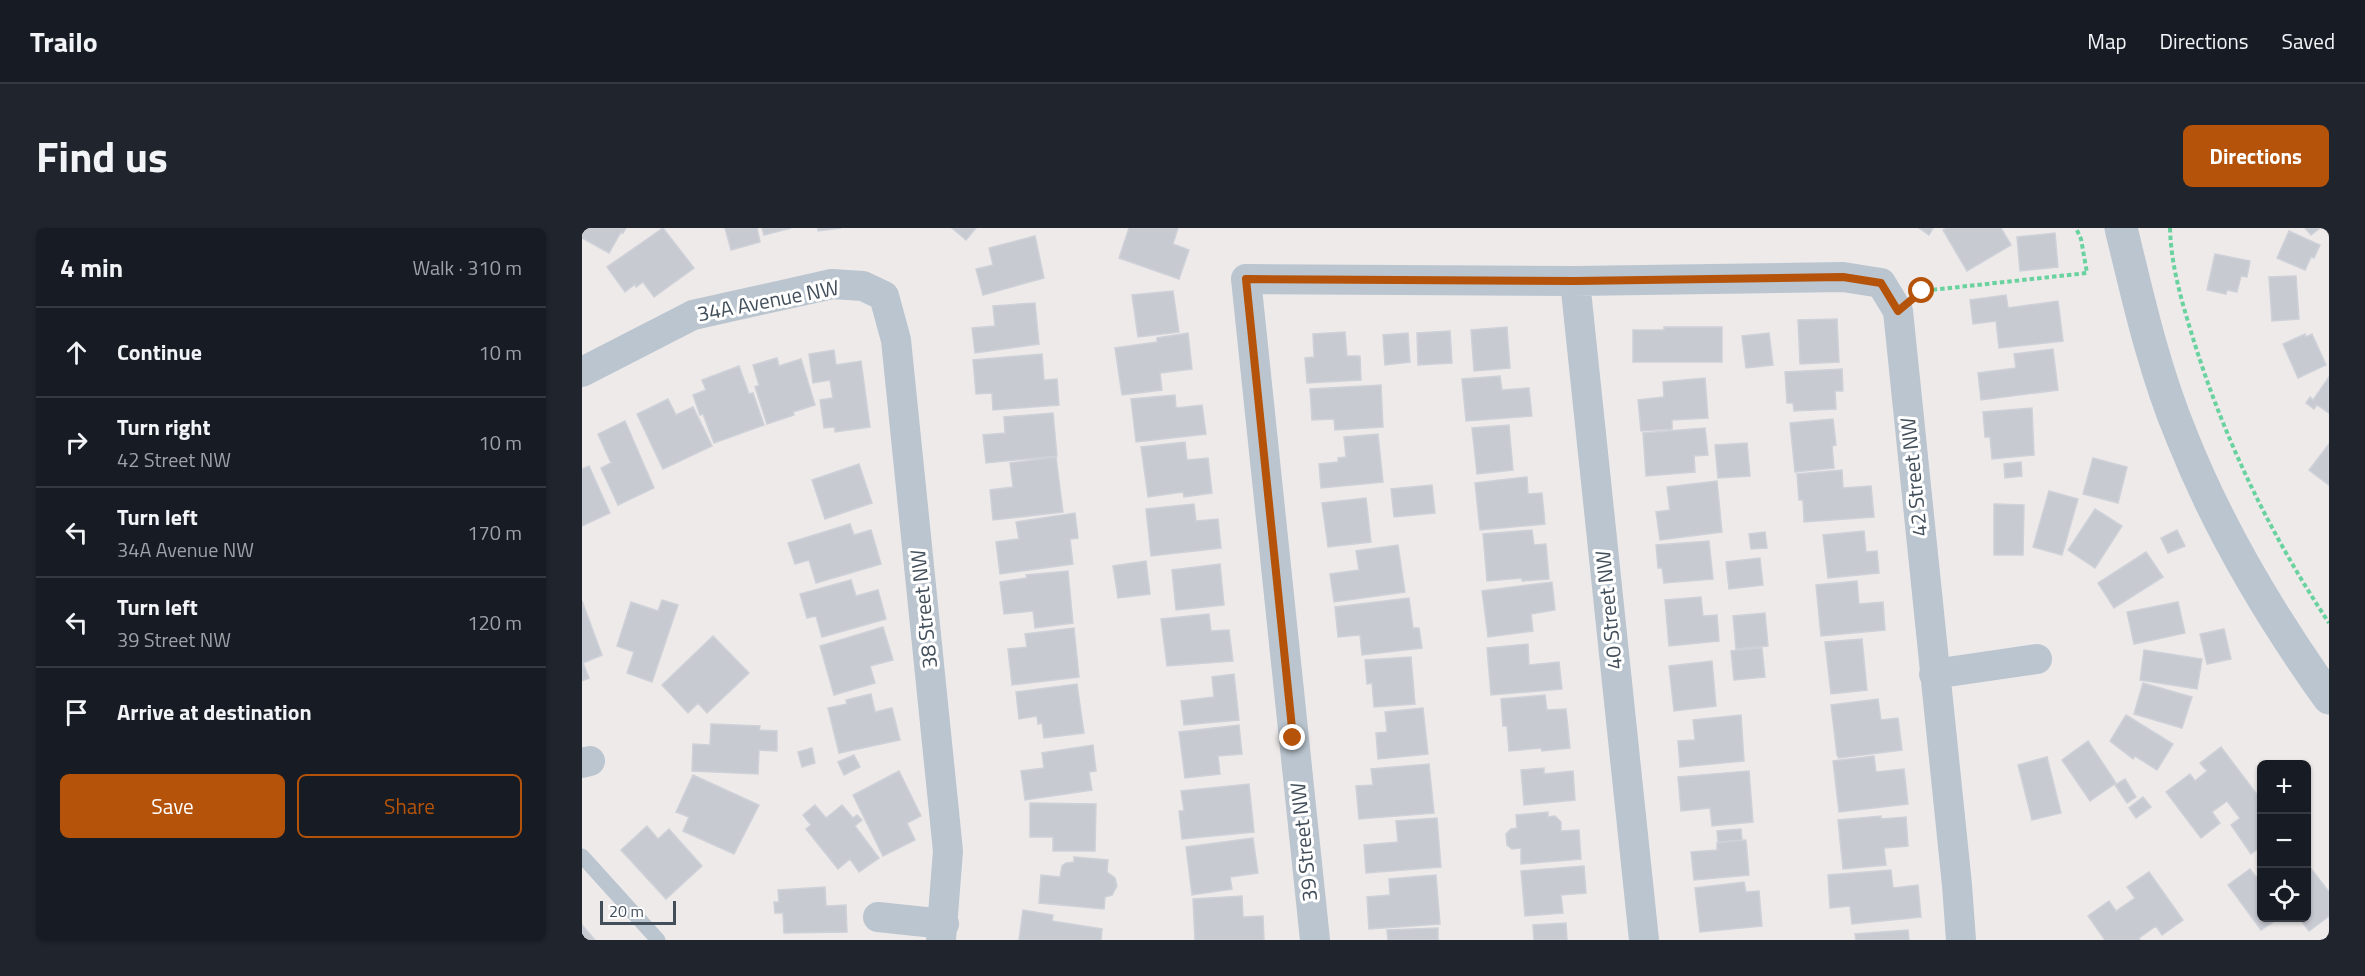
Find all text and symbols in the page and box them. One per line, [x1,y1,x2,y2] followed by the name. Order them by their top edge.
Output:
[30,20,98,63] text: Trailo
[2087,25,2127,57] text: Map
[2160,25,2249,57] text: Directions
[2282,25,2335,57] text: Saved
[36,124,168,188] text: Find us
[2183,125,2329,187] button: Directions
[60,248,123,287] text: 4 min
[413,252,522,283] text: Walk · 310 m
[694,271,841,329] street label: 34A Avenue NW
[1908,277,1934,303] route start
[117,335,202,369] text: Continue
[60,336,93,369] icon: ahead
[478,337,522,368] text: 10 m
[117,410,211,444] text: Turn right
[1891,416,1935,538] street label: 42 Street NW
[60,426,93,459] icon: right
[478,427,522,458] text: 10 m
[117,444,231,475] text: 42 Street NW
[117,500,198,534] text: Turn left
[60,516,93,549] icon: left
[467,517,522,548] text: 170 m
[117,534,254,565] text: 34A Avenue NW
[901,548,945,670] street label: 38 Street NW
[1586,549,1630,671] street label: 40 Street NW
[117,590,198,624] text: Turn left
[60,606,93,639] icon: left
[467,607,522,638] text: 120 m
[117,624,231,655] text: 39 Street NW
[117,695,312,729] text: Arrive at destination
[60,696,93,729] icon: arrive
[1279,724,1305,750] route end
[2257,760,2311,922] map controls
[2257,760,2311,814] button: +
[60,774,285,838] button: Save
[297,774,522,838] button: Share
[1281,781,1325,903] street label: 39 Street NW
[2257,814,2311,868] button: −
[2257,868,2311,922] button: locate
[600,898,676,926] scale bar
[609,899,644,923] text: 20 m

